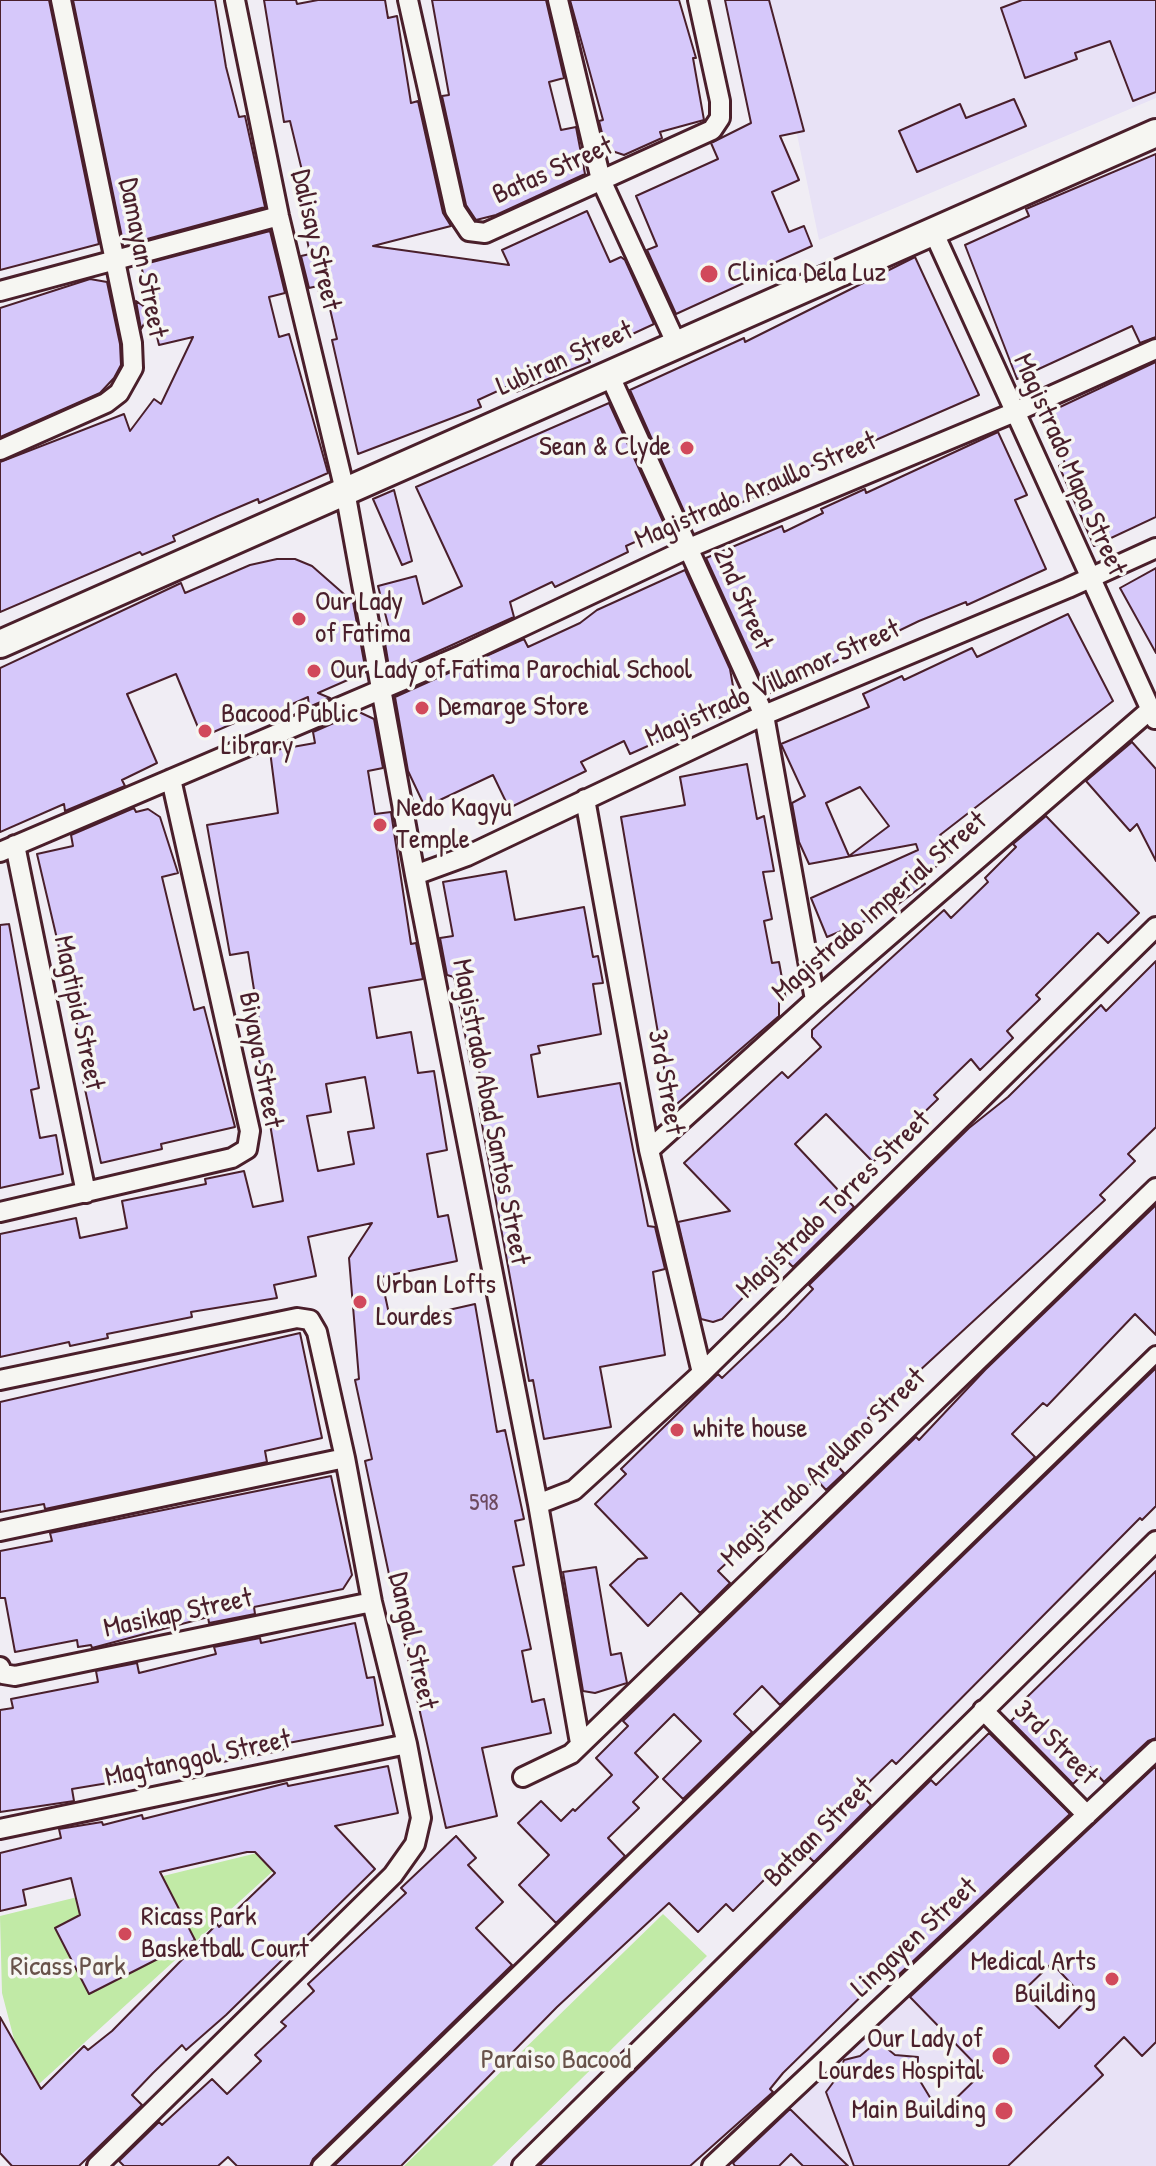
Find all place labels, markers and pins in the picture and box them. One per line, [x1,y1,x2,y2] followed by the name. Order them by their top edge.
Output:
[727,257,886,291] place label: Clinica Dela Luz
[698,263,720,285] marker: Clinica Dela Luz
[539,431,671,465] place label: Sean & Clyde
[678,439,696,457] marker: Sean & Clyde
[315,586,410,652] place label: Our Lady of Fatima
[290,610,308,628] marker: Our Lady of Fatima
[330,654,692,688] place label: Our Lady of Fatima Parochial School
[305,662,323,680] marker: Our Lady of Fatima Parochial School
[438,691,589,725] place label: Demarge Store
[221,698,358,764] place label: Bacood Public Library
[413,699,431,717] marker: Demarge Store
[196,722,214,740] marker: Bacood Public Library
[396,792,512,858] place label: Nedo Kagyu Temple
[371,816,389,834] marker: Nedo Kagyu Temple
[376,1269,496,1335] place label: Urban Lofts Lourdes
[351,1293,369,1311] marker: Urban Lofts Lourdes
[693,1413,807,1447] place label: white house
[668,1421,686,1439] marker: white house
[141,1901,309,1967] place label: Ricass Park Basketball Court
[116,1925,134,1943] marker: Ricass Park Basketball Court
[970,1946,1096,2012] place label: Medical Arts Building
[1103,1970,1121,1988] marker: Medical Arts Building
[819,2023,983,2089] place label: Our Lady of Lourdes Hospital
[990,2045,1012,2067] marker: Our Lady of Lourdes Hospital
[852,2094,986,2128] place label: Main Building
[993,2100,1015,2122] marker: Main Building

